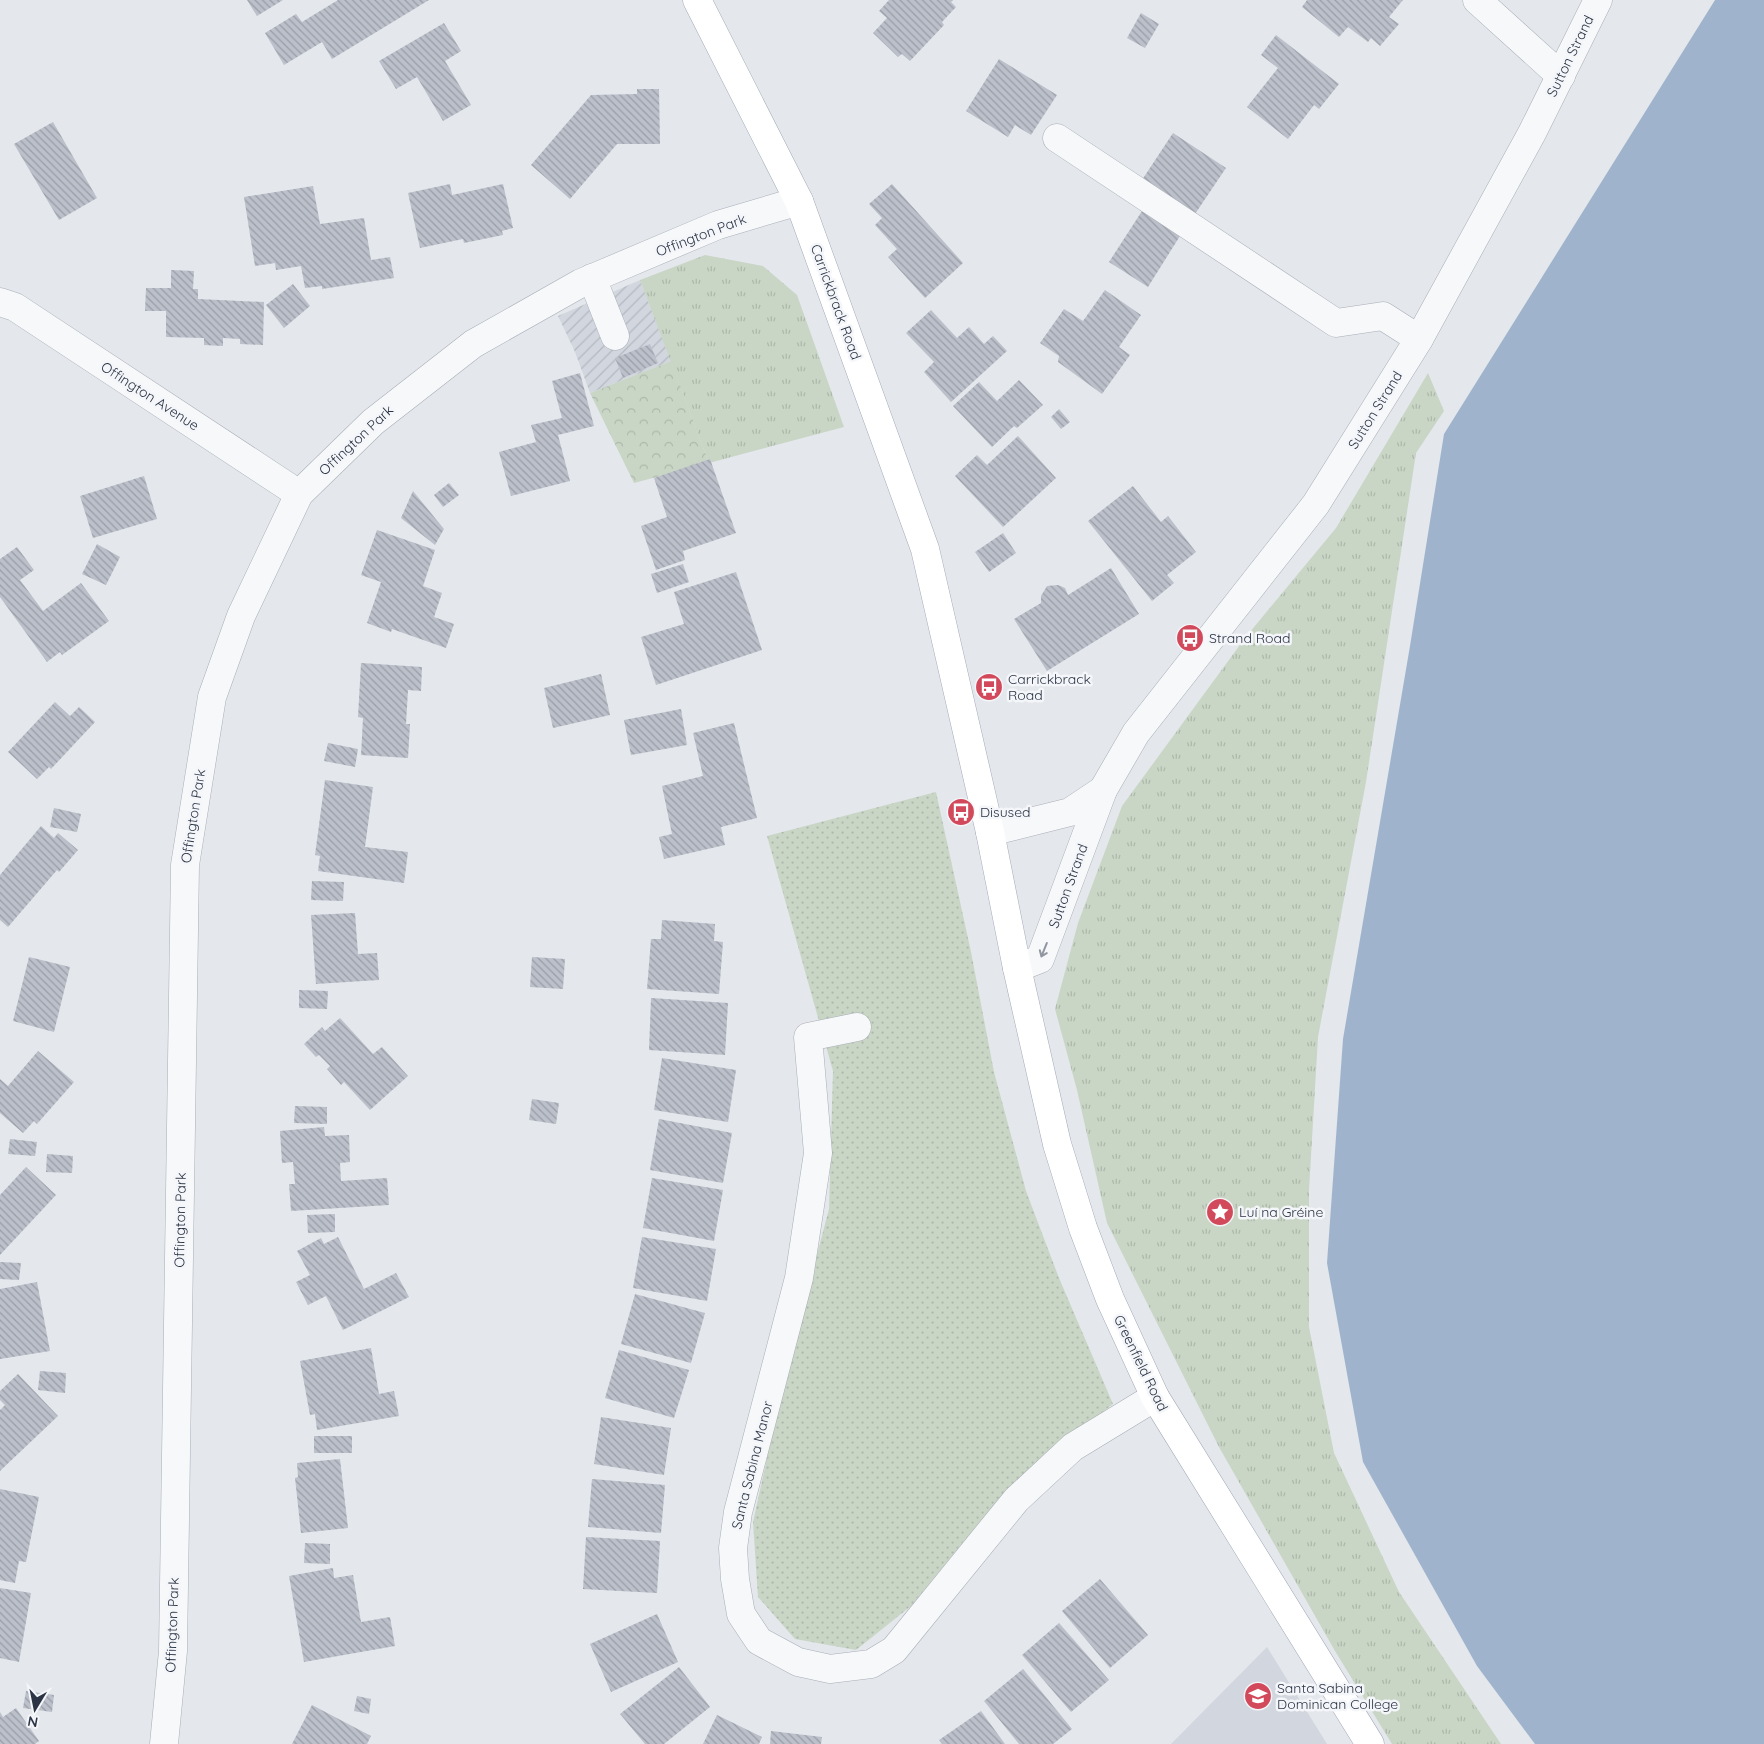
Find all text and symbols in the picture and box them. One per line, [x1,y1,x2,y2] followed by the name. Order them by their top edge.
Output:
[1543,12,1597,100] street label: Sutton Strand
[653,210,749,260] street label: Offington Park
[807,242,865,362] street label: Carrickbrack Road
[97,358,203,435] street label: Offington Avenue
[1344,368,1406,452] street label: Sutton Strand
[315,401,397,479] street label: Offington Park
[1175,623,1205,653] bus stop icon: Strand Road
[1209,629,1290,647] place label: Strand Road
[1008,670,1091,704] place label: Carrickbrack Road
[974,672,1004,702] bus stop icon: Carrickbrack Road
[177,768,209,864] street label: Offington Park
[946,797,976,827] bus stop icon: Disused
[980,803,1031,821] place label: Disused
[1044,841,1092,931] street label: Sutton Strand
[1038,942,1048,957] one-way arrow
[170,1172,190,1268] street label: Offington Park
[1205,1197,1235,1227] place icon: Luí na Gréine
[1239,1203,1323,1221] place label: Luí na Gréine
[1110,1312,1172,1414] street label: Greenfield Road
[727,1398,777,1531] street label: Santa Sabina Manor
[161,1577,183,1673] street label: Offington Park
[1277,1679,1398,1713] place label: Santa Sabina Dominican College
[1243,1681,1273,1711] school or university icon: Santa Sabina Dominican College
[10,1684,60,1734] north arrow
[26,1712,39,1732] text: N

